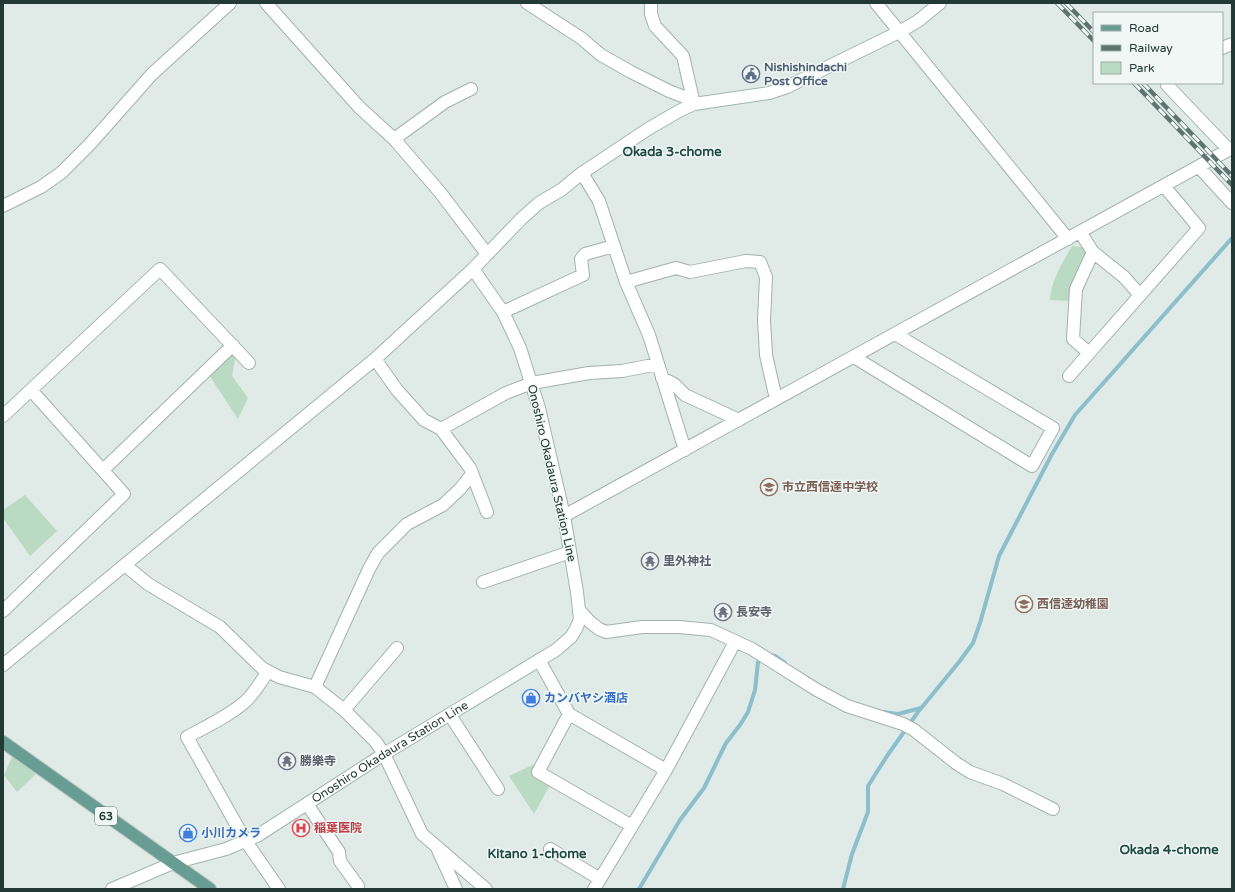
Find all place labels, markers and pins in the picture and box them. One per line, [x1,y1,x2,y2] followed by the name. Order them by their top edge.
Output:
[764,60,847,88] place label: Nishishindachi Post Office
[741,64,761,84] public building icon: Nishishindachi Post Office
[759,477,779,497] school or university icon: 市立西信達中学校
[782,480,878,494] place label: 市立西信達中学校
[640,551,660,571] temple icon: 里外神社
[663,554,711,568] place label: 里外神社
[1014,594,1034,614] school or university icon: 西信達幼稚園
[1037,597,1109,611] place label: 西信達幼稚園
[713,602,733,622] temple icon: 長安寺
[736,605,772,619] place label: 長安寺
[521,688,541,708] shop icon: カンバヤシ酒店
[544,691,628,705] place label: カンバヤシ酒店
[277,751,297,771] temple icon: 勝樂寺
[300,754,336,768] place label: 勝樂寺
[291,818,311,838] hospital icon: 稲葉医院
[314,821,362,835] place label: 稲葉医院
[178,823,198,843] shop icon: 小川カメラ
[201,826,261,840] place label: 小川カメラ

